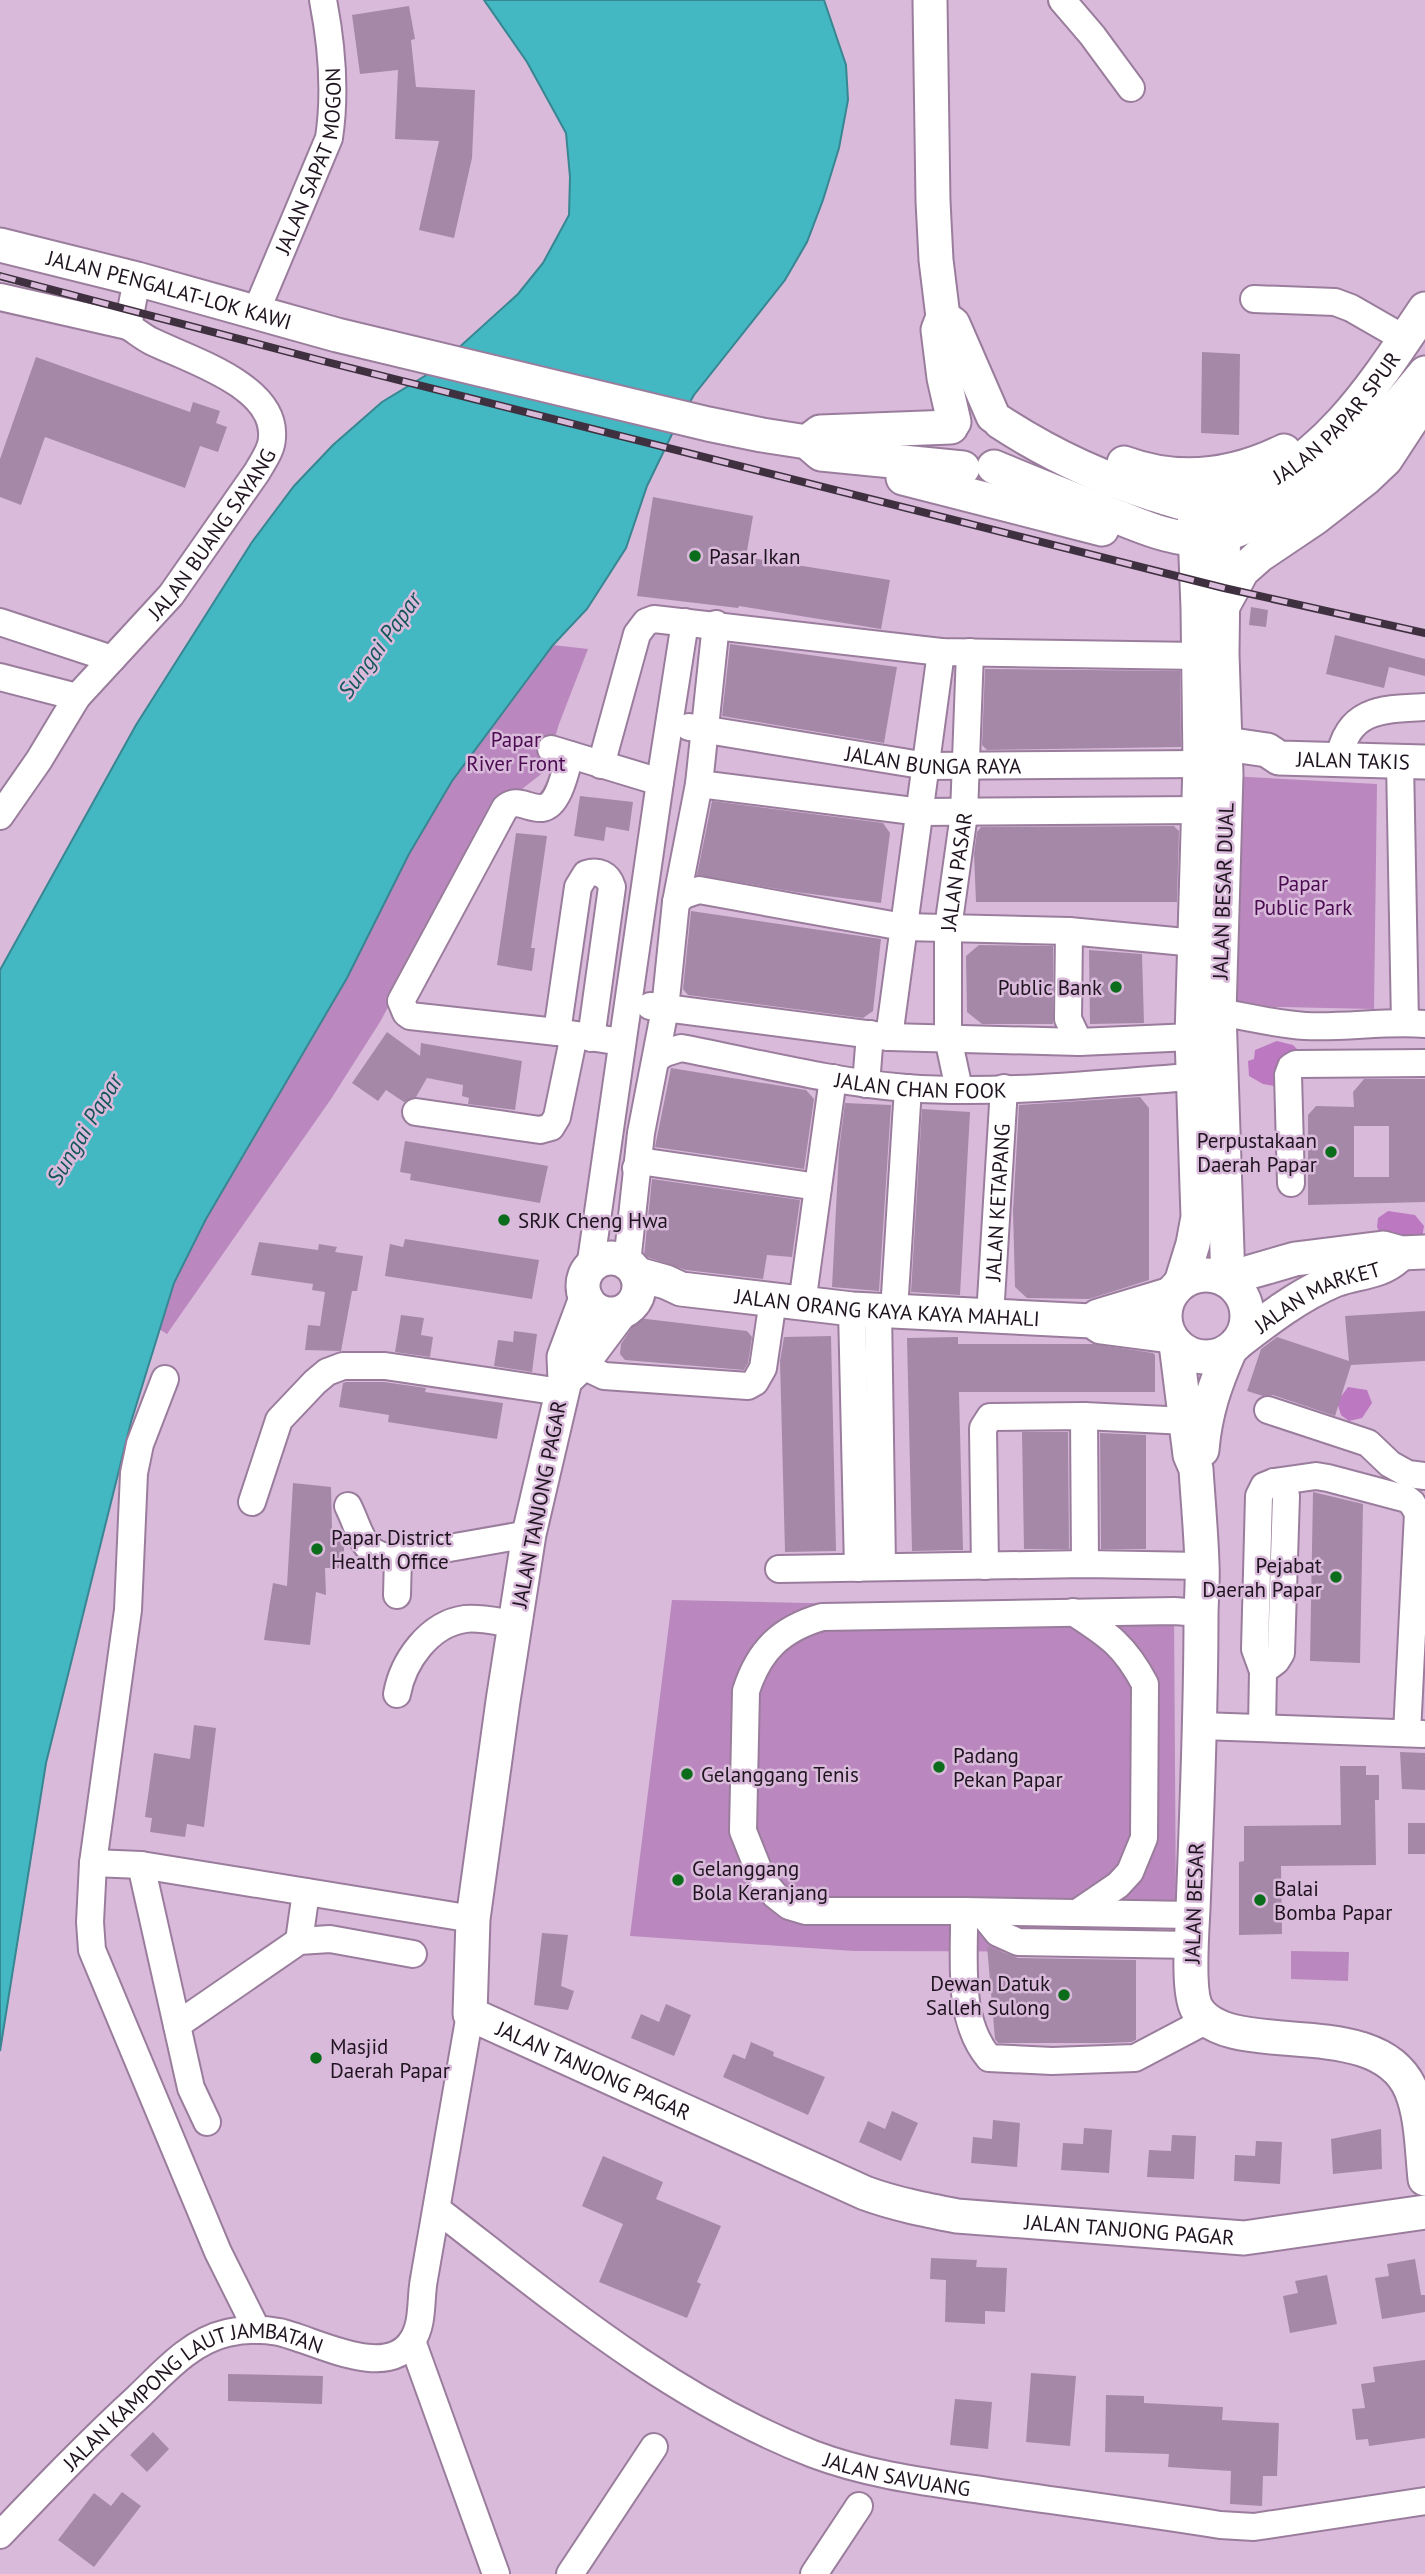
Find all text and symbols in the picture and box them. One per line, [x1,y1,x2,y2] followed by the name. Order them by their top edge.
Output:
[268,67,346,259] street label: JALAN SAPAT MOGON
[43,243,295,335] street label: JALAN PENGALAT-LOK KAWI
[1267,346,1406,490] street label: JALAN PAPAR SPUR
[141,444,281,626] street label: JALAN BUANG SAYANG
[709,543,801,570] place label: Pasar Ikan
[687,548,703,564] marker: Pasar Ikan
[331,585,428,704] water label: Sungai Papar
[466,726,566,777] park label: Papar River Front
[842,739,1022,780] street label: JALAN BUNGA RAYA
[1295,745,1410,775] street label: JALAN TAKIS
[1206,802,1240,981] street label: JALAN BESAR DUAL
[935,810,978,932] street label: JALAN PASAR
[1254,870,1352,921] park label: Papar Public Park
[998,974,1102,1001] place label: Public Bank
[1108,979,1124,995] marker: Public Bank
[832,1065,1007,1104] street label: JALAN CHAN FOOK
[40,1067,129,1190] water label: Sungai Papar
[979,1123,1015,1283] street label: JALAN KETAPANG
[1197,1127,1317,1178] place label: Perpustakaan Daerah Papar
[1323,1144,1339,1160] marker: Perpustakaan Daerah Papar
[518,1207,668,1234] place label: SRJK Cheng Hwa
[496,1212,512,1228] marker: SRJK Cheng Hwa
[1248,1255,1384,1339] street label: JALAN MARKET
[733,1282,1041,1332] street label: JALAN ORANG KAYA KAYA MAHALI
[505,1398,572,1611] street label: JALAN TANJONG PAGAR
[331,1524,452,1575] place label: Papar District Health Office
[309,1541,325,1557] marker: Papar District Health Office
[1202,1552,1322,1603] place label: Pejabat Daerah Papar
[1328,1569,1344,1585] marker: Pejabat Daerah Papar
[953,1742,1063,1793] place label: Padang Pekan Papar
[931,1759,947,1775] marker: Padang Pekan Papar
[701,1761,859,1788] place label: Gelanggang Tenis
[679,1766,695,1782] marker: Gelanggang Tenis
[1178,1842,1210,1965] street label: JALAN BESAR
[692,1855,828,1906] place label: Gelanggang Bola Keranjang
[670,1872,686,1888] marker: Gelanggang Bola Keranjang
[1274,1875,1392,1926] place label: Balai Bomba Papar
[1252,1892,1268,1908] marker: Balai Bomba Papar
[926,1970,1050,2021] place label: Dewan Datuk Salleh Sulong
[1056,1987,1072,2003] marker: Dewan Datuk Salleh Sulong
[491,2014,695,2126] street label: JALAN TANJONG PAGAR
[330,2033,450,2084] place label: Masjid Daerah Papar
[308,2050,324,2066] marker: Masjid Daerah Papar
[1023,2208,1236,2251] street label: JALAN TANJONG PAGAR
[56,2316,327,2477] street label: JALAN KAMPONG LAUT JAMBATAN
[820,2445,972,2502] street label: JALAN SAVUANG

